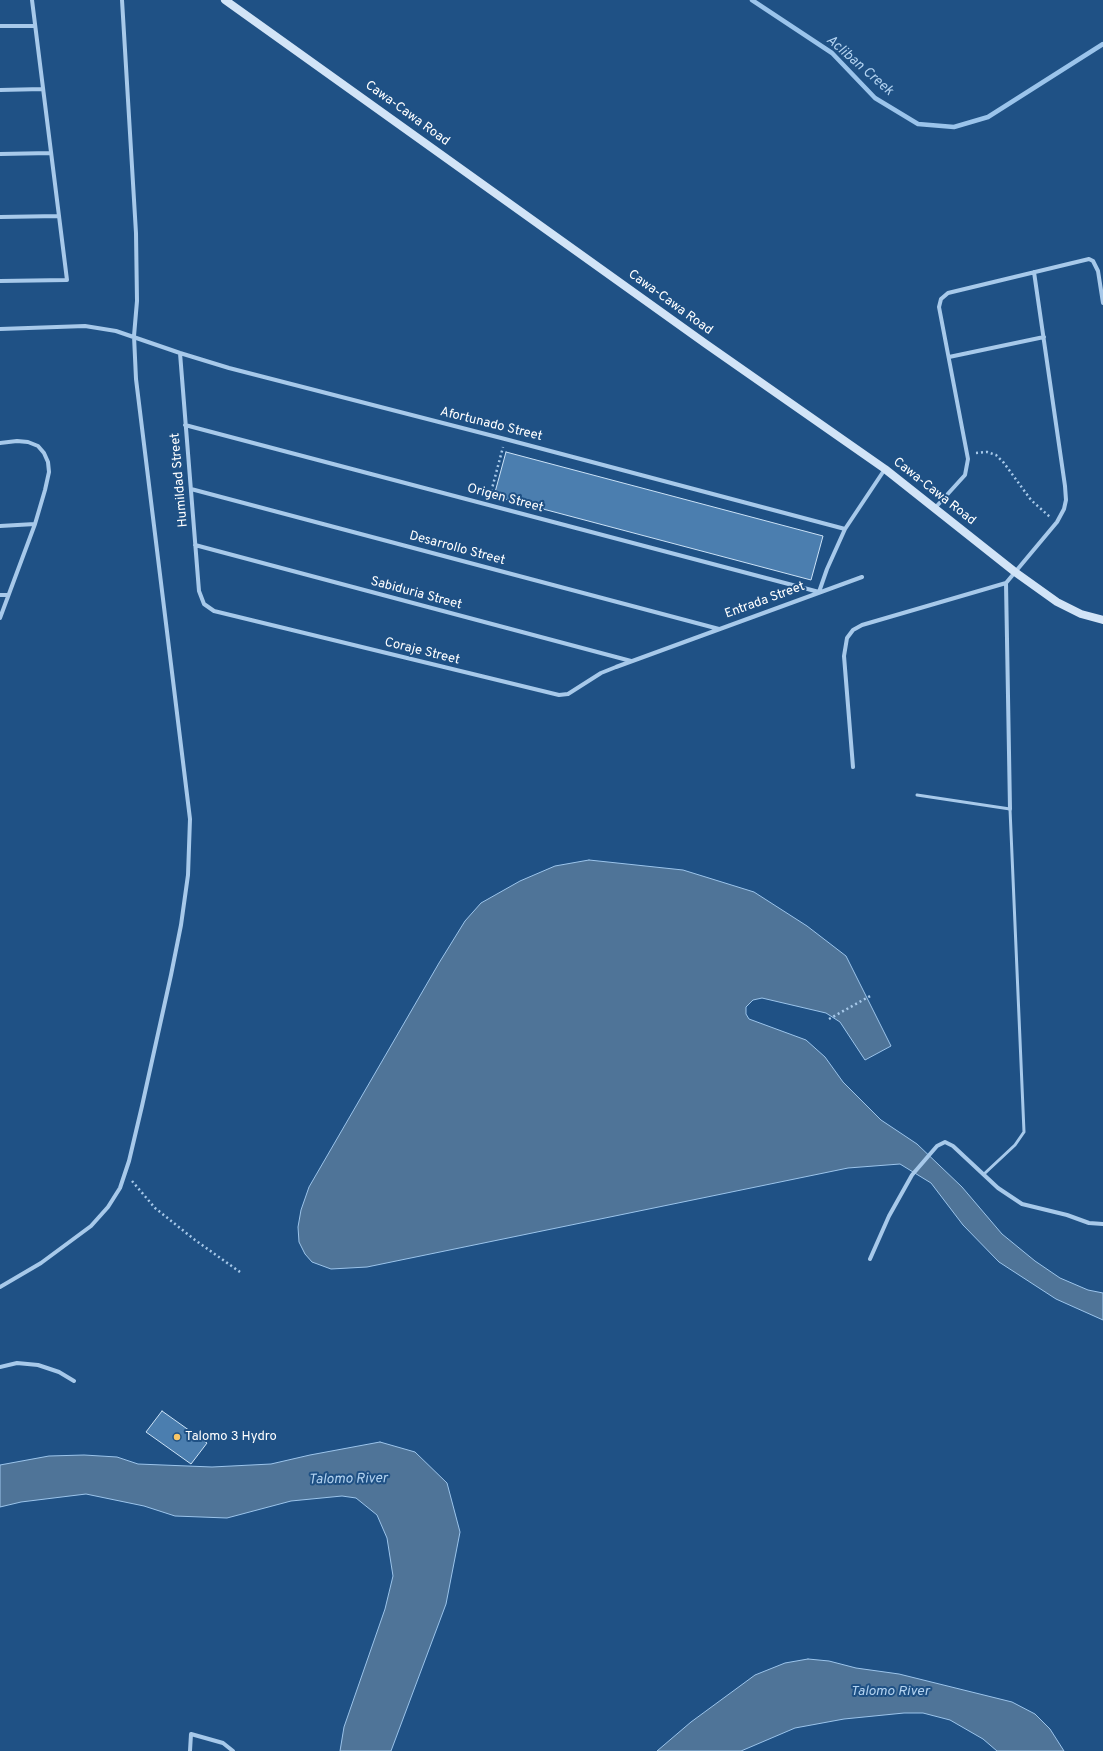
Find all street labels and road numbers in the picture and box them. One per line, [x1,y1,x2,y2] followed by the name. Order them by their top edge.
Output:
[362,78,452,150] street label: Cawa-Cawa Road
[625,267,715,339] street label: Cawa-Cawa Road
[438,405,544,445] street label: Afortunado Street
[168,432,192,528] street label: Humildad Street
[890,455,978,529] street label: Cawa-Cawa Road
[465,481,545,517] street label: Origen Street
[407,529,507,569] street label: Desarrollo Street
[369,574,463,614] street label: Sabiduria Street
[723,579,807,623] street label: Entrada Street
[383,635,461,669] street label: Coraje Street

